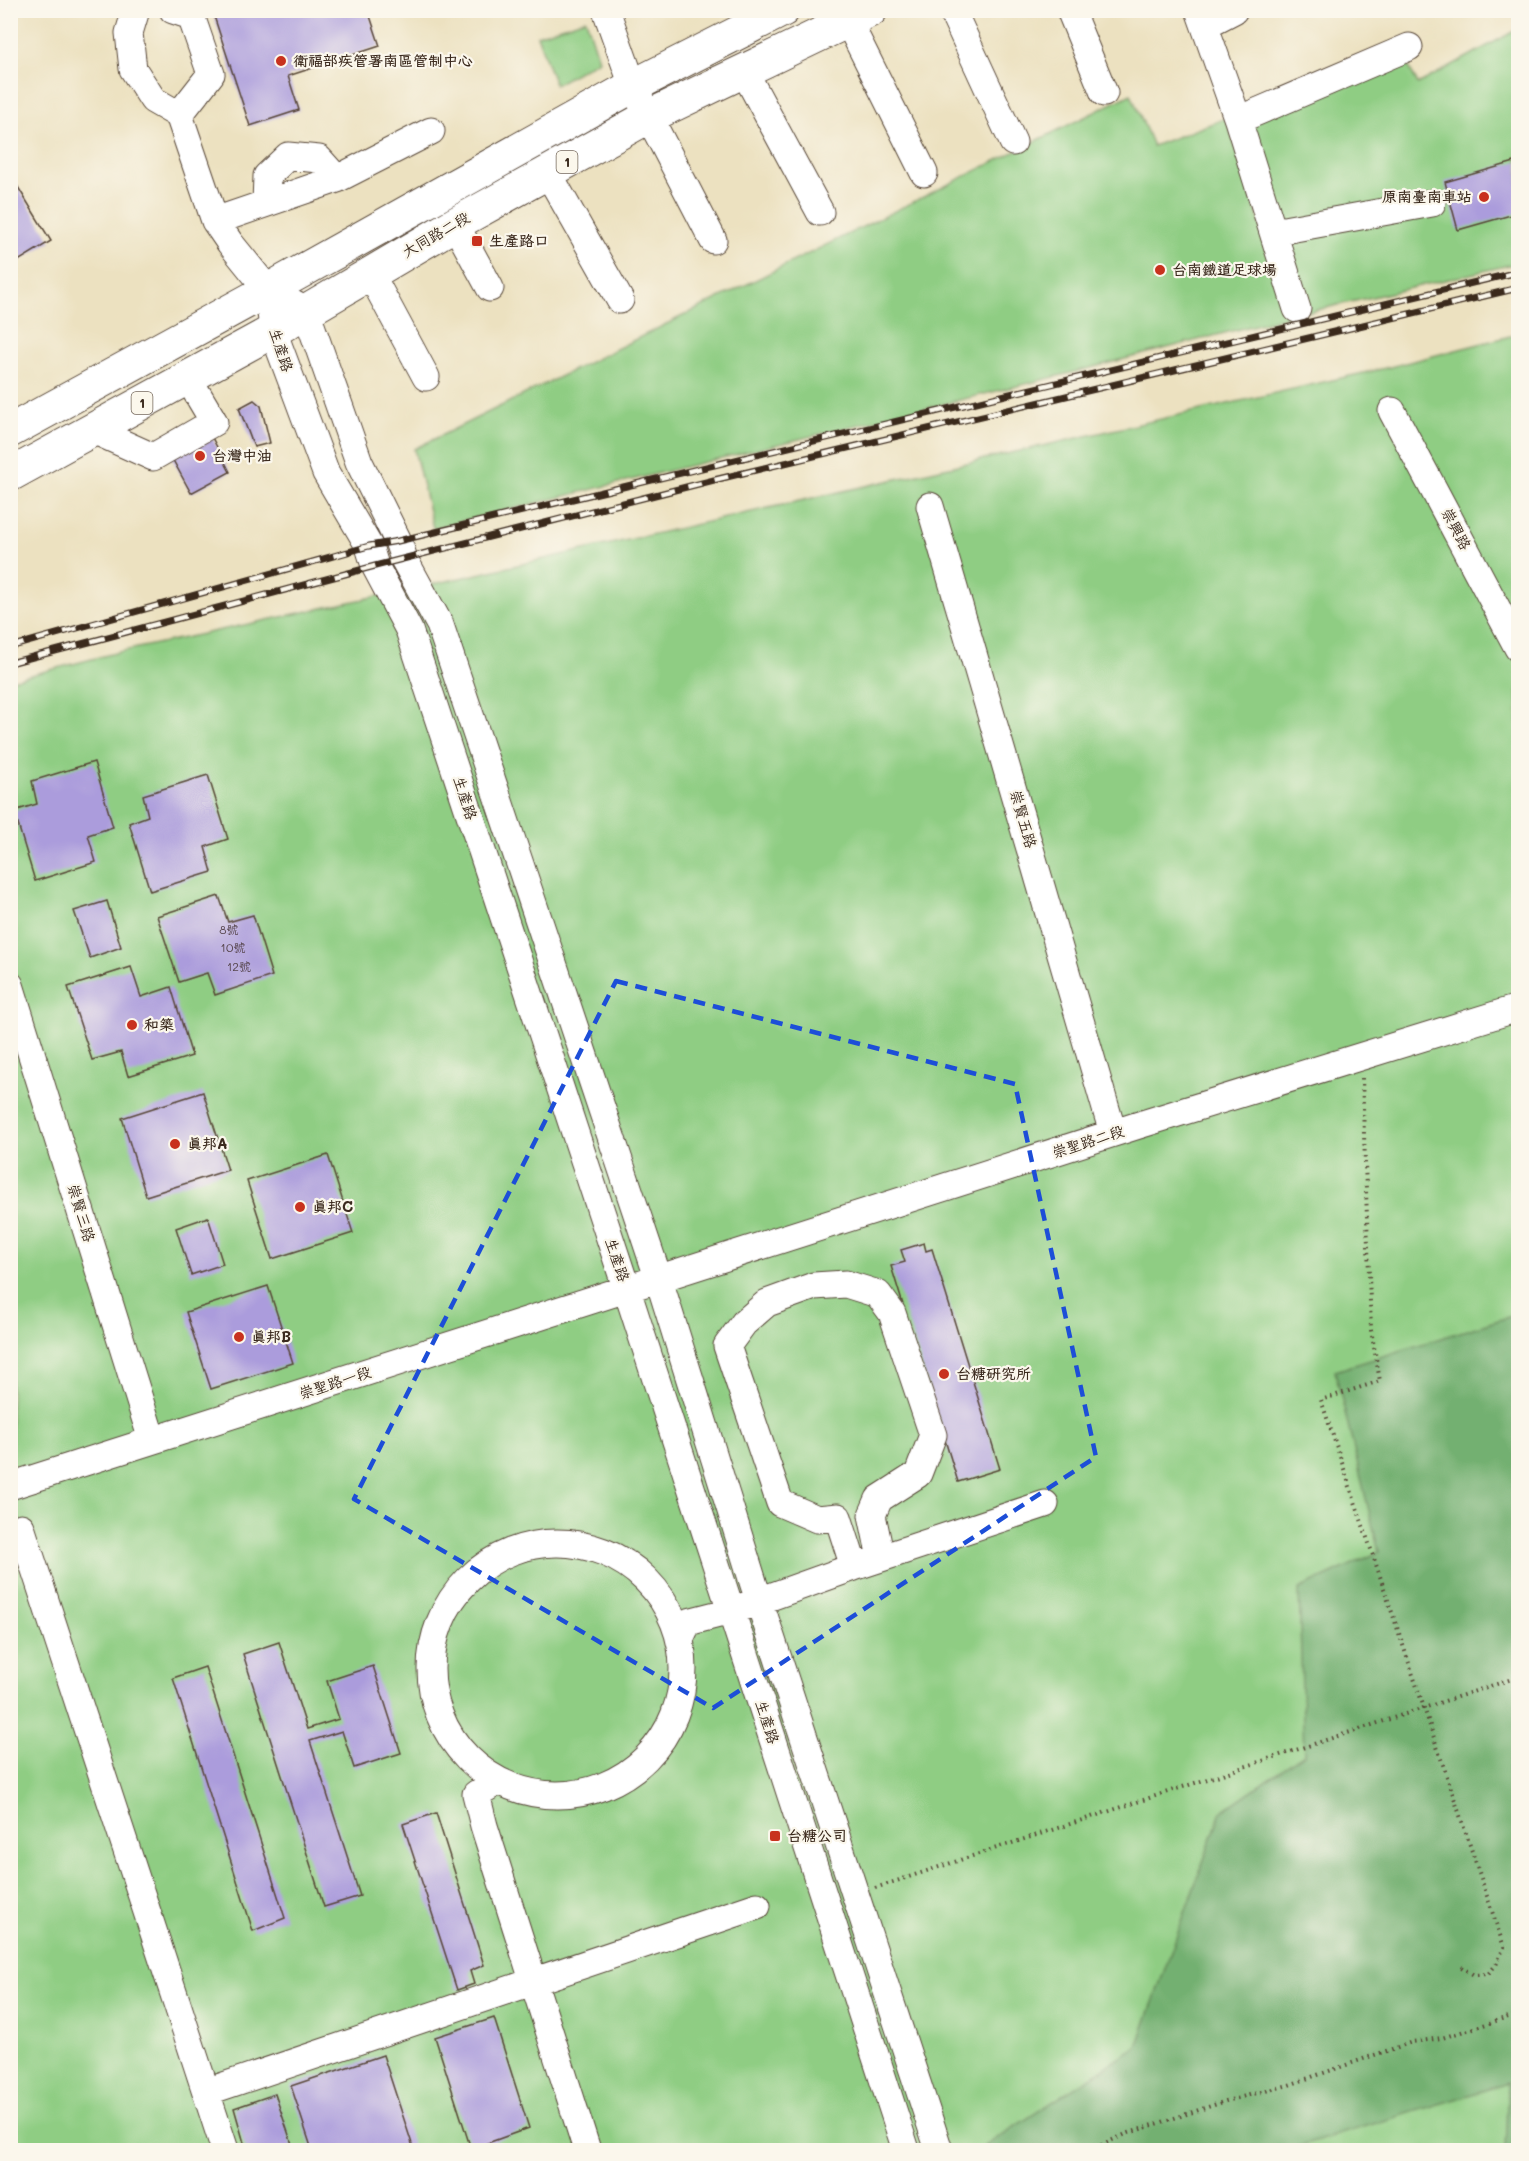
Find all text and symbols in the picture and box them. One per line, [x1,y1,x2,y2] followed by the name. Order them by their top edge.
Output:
[293,50,473,70] place label: 衛福部疾管署南區管制中心
[274,54,288,68] marker: 衛福部疾管署南區管制中心
[556,151,578,173] road number: 1
[1382,186,1472,206] place label: 原南臺南車站
[1477,190,1491,204] marker: 原南臺南車站
[398,207,473,262] street label: 大同路二段
[489,230,549,250] place label: 生產路口
[470,234,484,248] marker: 生產路口
[1172,259,1277,279] place label: 台南鐵道足球場
[1153,263,1167,277] marker: 台南鐵道足球場
[265,325,298,374] street label: 生產路
[132,392,152,414] road number: 1
[212,445,272,465] place label: 台灣中油
[193,449,207,463] marker: 台灣中油
[1437,504,1476,553] street label: 崇興路
[449,773,482,822] street label: 生產路
[1006,787,1042,850] street label: 崇賢五路
[219,921,239,937] house number: 8號
[221,939,245,955] house number: 10號
[227,958,251,974] house number: 12號
[144,1014,174,1034] place label: 和築
[125,1018,139,1032] marker: 和築
[1049,1120,1126,1162] street label: 崇聖路二段
[187,1133,227,1153] place label: 真邦A
[168,1137,182,1151] marker: 真邦A
[64,1181,100,1244] street label: 崇賢三路
[312,1196,353,1216] place label: 真邦C
[293,1200,307,1214] marker: 真邦C
[601,1235,635,1284] street label: 生產路
[251,1326,291,1346] place label: 真邦B
[232,1330,246,1344] marker: 真邦B
[296,1361,373,1403] street label: 崇聖路一段
[956,1363,1031,1383] place label: 台糖研究所
[937,1367,951,1381] marker: 台糖研究所
[751,1697,784,1746] street label: 生產路
[787,1825,847,1845] place label: 台糖公司
[768,1829,782,1843] marker: 台糖公司

